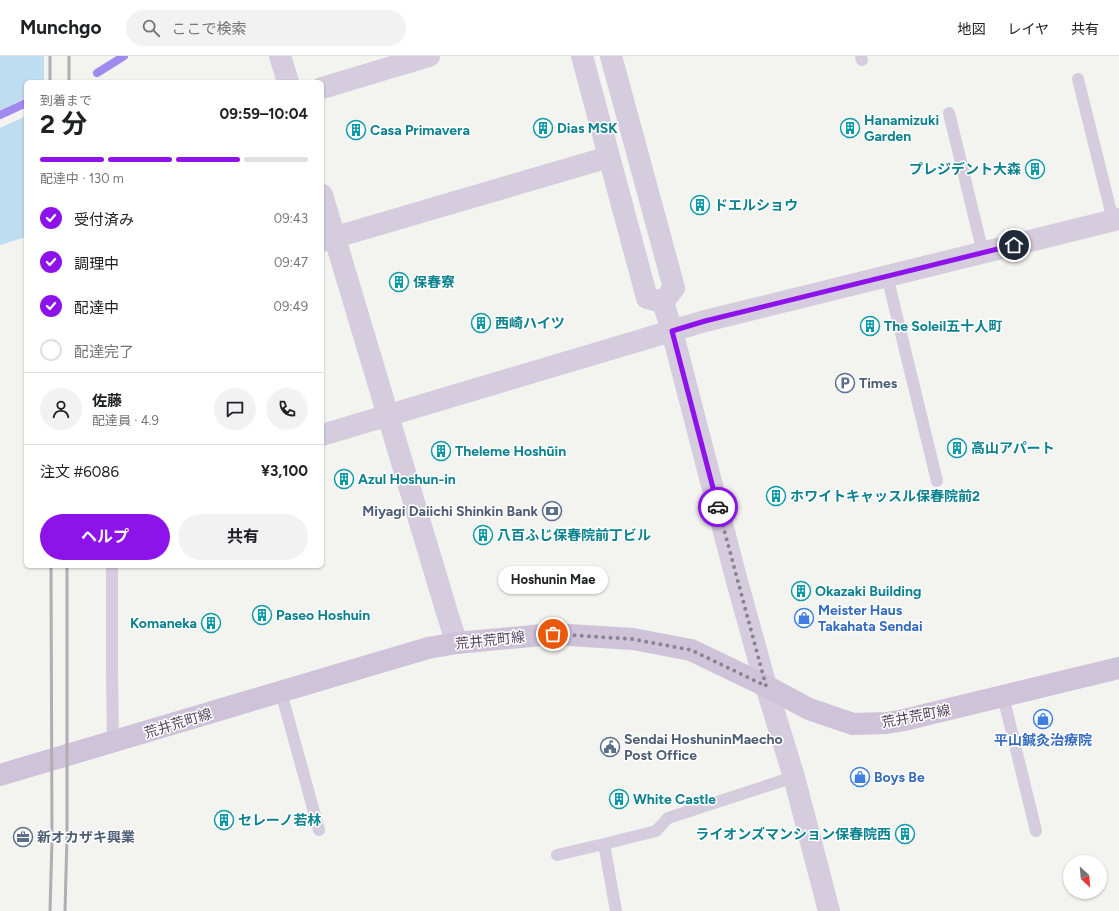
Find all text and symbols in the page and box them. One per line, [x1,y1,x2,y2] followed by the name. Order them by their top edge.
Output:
[126,10,406,46] search box
[20,16,102,39] text: Munchgo
[140,17,162,39] icon: search
[172,20,247,38] text: ここで検索
[957,21,985,38] text: 地図
[1007,21,1049,38] text: レイヤ
[1071,21,1099,38] text: 共有
[40,93,92,108] text: 到着まで
[220,105,308,123] text: 09:59–10:04
[40,108,87,140] text: 2 分
[864,112,939,145] place label: Hanamizuki Garden
[532,117,554,139] building icon: Dias MSK
[839,117,861,139] building icon: Hanamizuki Garden
[345,119,367,141] building icon: Casa Primavera
[557,120,618,137] place label: Dias MSK
[370,122,470,139] place label: Casa Primavera
[1024,158,1046,180] building icon: プレジデント大森
[909,161,1021,178] place label: プレジデント大森
[40,171,124,186] text: 配達中 · 130 m
[689,194,711,216] building icon: ドエルショウ
[714,197,798,214] place label: ドエルショウ
[40,207,62,229] icon: check
[74,211,134,229] text: 受付済み
[274,211,308,226] text: 09:43
[997,228,1031,262] pin
[1003,234,1025,256] icon: home
[40,251,62,273] icon: check
[74,255,119,273] text: 調理中
[274,255,308,270] text: 09:47
[388,271,410,293] building icon: 保春寮
[413,274,455,291] place label: 保春寮
[40,295,62,317] icon: check
[74,299,119,317] text: 配達中
[274,299,308,314] text: 09:49
[470,312,492,334] building icon: 西崎ハイツ
[495,315,565,332] place label: 西崎ハイツ
[859,315,881,337] building icon: The Soleil五十人町
[884,318,1002,335] place label: The Soleil五十人町
[74,343,134,361] text: 配達完了
[834,372,856,394] parking icon: Times
[859,375,898,392] place label: Times
[40,388,82,430] button: person
[214,388,256,430] button: chat
[266,388,308,430] button: phone
[92,392,122,410] text: 佐藤
[92,413,159,428] text: 配達員 · 4.9
[946,437,968,459] building icon: 高山アパート
[430,440,452,462] building icon: Theleme Hoshūin
[971,440,1055,457] place label: 高山アパート
[455,443,566,460] place label: Theleme Hoshūin
[261,462,308,480] text: ¥3,100
[40,463,119,481] text: 注文 #6086
[333,468,355,490] building icon: Azul Hoshun-in
[358,471,456,488] place label: Azul Hoshun-in
[765,485,787,507] building icon: ホワイトキャッスル保春院前2
[698,487,738,527] courier
[790,488,980,505] place label: ホワイトキャッスル保春院前2
[707,496,729,518] icon: car
[541,500,563,522] bank icon: Miyagi Daiichi Shinkin Bank
[362,503,538,520] place label: Miyagi Daiichi Shinkin Bank
[40,514,170,560] button: ヘルプ
[178,514,308,560] button: 共有
[472,524,494,546] building icon: 八百ふじ保春院前丁ビル
[497,527,651,544] place label: 八百ふじ保春院前丁ビル
[498,566,608,594] callout: Hoshunin Mae
[511,572,595,587] text: Hoshunin Mae
[790,580,812,602] building icon: Okazaki Building
[815,583,921,600] place label: Okazaki Building
[818,602,923,635] place label: Meister Haus Takahata Sendai
[251,604,273,626] building icon: Paseo Hoshuin
[276,607,370,624] place label: Paseo Hoshuin
[793,607,815,629] shop icon: Meister Haus Takahata Sendai
[200,612,222,634] building icon: Komaneka
[130,615,197,632] place label: Komaneka
[536,617,570,651] pin
[542,623,564,645] icon: bag
[454,628,526,653] street label: 荒井荒町線
[880,701,952,732] street label: 荒井荒町線
[142,705,214,742] street label: 荒井荒町線
[1032,708,1054,730] shop icon: 平山鍼灸治療院
[624,731,783,764] place label: Sendai HoshuninMaecho Post Office
[994,732,1092,749] place label: 平山鍼灸治療院
[599,736,621,758] public building icon: Sendai HoshuninMaecho Post Office
[849,766,871,788] shop icon: Boys Be
[874,769,925,786] place label: Boys Be
[608,788,630,810] building icon: White Castle
[633,791,716,808] place label: White Castle
[213,809,235,831] building icon: セレーノ若林
[238,812,321,829] place label: セレーノ若林
[894,823,916,845] building icon: ライオンズマンション保春院西
[12,826,34,848] office icon: 新オカザキ興業
[695,826,891,843] place label: ライオンズマンション保春院西
[37,829,135,846] place label: 新オカザキ興業
[1063,855,1107,899] north arrow
[1063,855,1107,899] map controls

